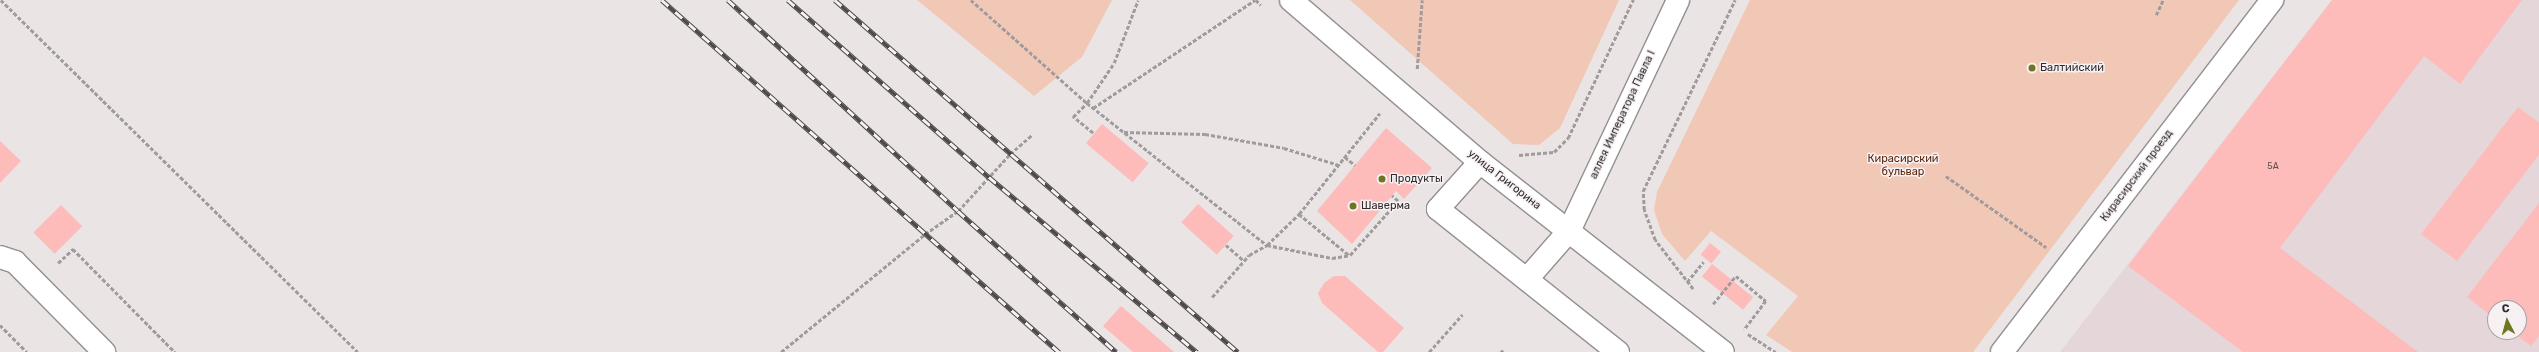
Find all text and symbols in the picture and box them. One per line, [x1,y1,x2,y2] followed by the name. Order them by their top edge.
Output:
[1587,49,1659,181] street label: аллея Императора Павла I
[2040,61,2104,75] place label: Балтийский
[2027,63,2037,73] marker: Балтийский
[2098,127,2176,225] street label: Кирасирский проезд
[1465,147,1543,213] street label: улица Григорина
[1867,153,1939,179] park label: Кирасирский бульвар
[2267,161,2279,171] house number: 5А
[1390,172,1443,186] place label: Продукты
[1377,174,1387,184] marker: Продукты
[1361,199,1410,213] place label: Шаверма
[1348,201,1358,211] marker: Шаверма
[2487,300,2527,340] north arrow
[2501,302,2510,315] text: С

